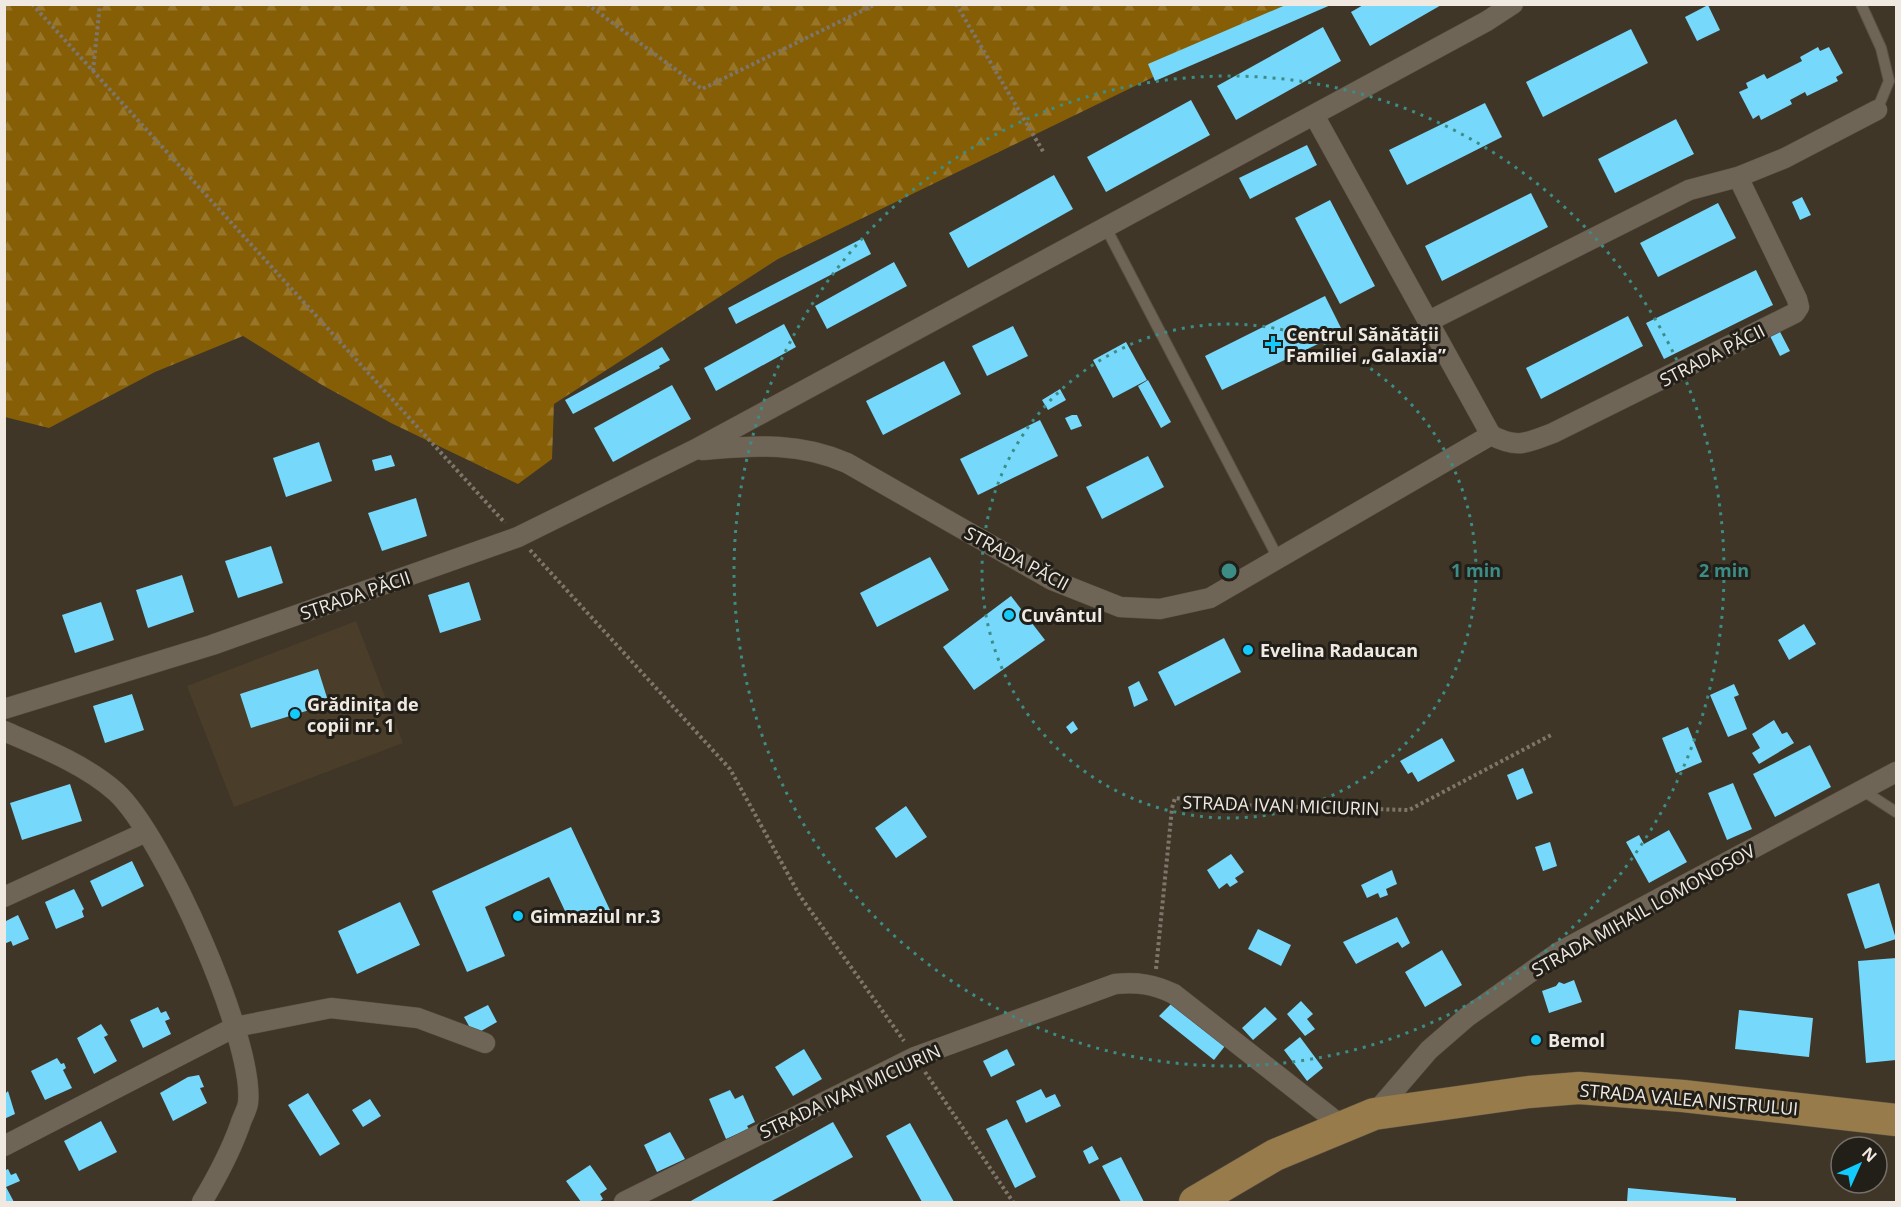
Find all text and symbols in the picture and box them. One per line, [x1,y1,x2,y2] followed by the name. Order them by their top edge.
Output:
[1655,318,1769,392] street label: STRADA PĂCII
[1286,322,1446,367] place label: Centrul Sănătății Familiei „Galaxia”
[1264,335,1282,353] marker: Centrul Sănătății Familiei „Galaxia”
[961,520,1073,596] street label: STRADA PĂCII
[1451,558,1501,582] text: 1 min
[1699,558,1749,582] text: 2 min
[1219,561,1239,581] centre of rings
[297,565,413,625] street label: STRADA PĂCII
[1021,603,1102,627] place label: Cuvântul
[1002,608,1016,622] marker: Cuvântul
[1260,638,1418,662] place label: Evelina Radaucan
[1241,643,1255,657] marker: Evelina Radaucan
[307,692,419,737] place label: Grădinița de copii nr. 1
[288,707,302,721] marker: Grădinița de copii nr. 1
[1182,790,1380,820] street label: STRADA IVAN MICIURIN
[1527,838,1759,982] street label: STRADA MIHAIL LOMONOSOV
[530,904,661,928] place label: Gimnaziul nr.3
[511,909,525,923] marker: Gimnaziul nr.3
[1548,1028,1605,1052] place label: Bemol
[1529,1033,1543,1047] marker: Bemol
[756,1038,944,1144] street label: STRADA IVAN MICIURIN
[1579,1077,1799,1121] street label: STRADA VALEA NISTRULUI
[1829,1135,1889,1195] north arrow
[1857,1142,1882,1167] text: N

